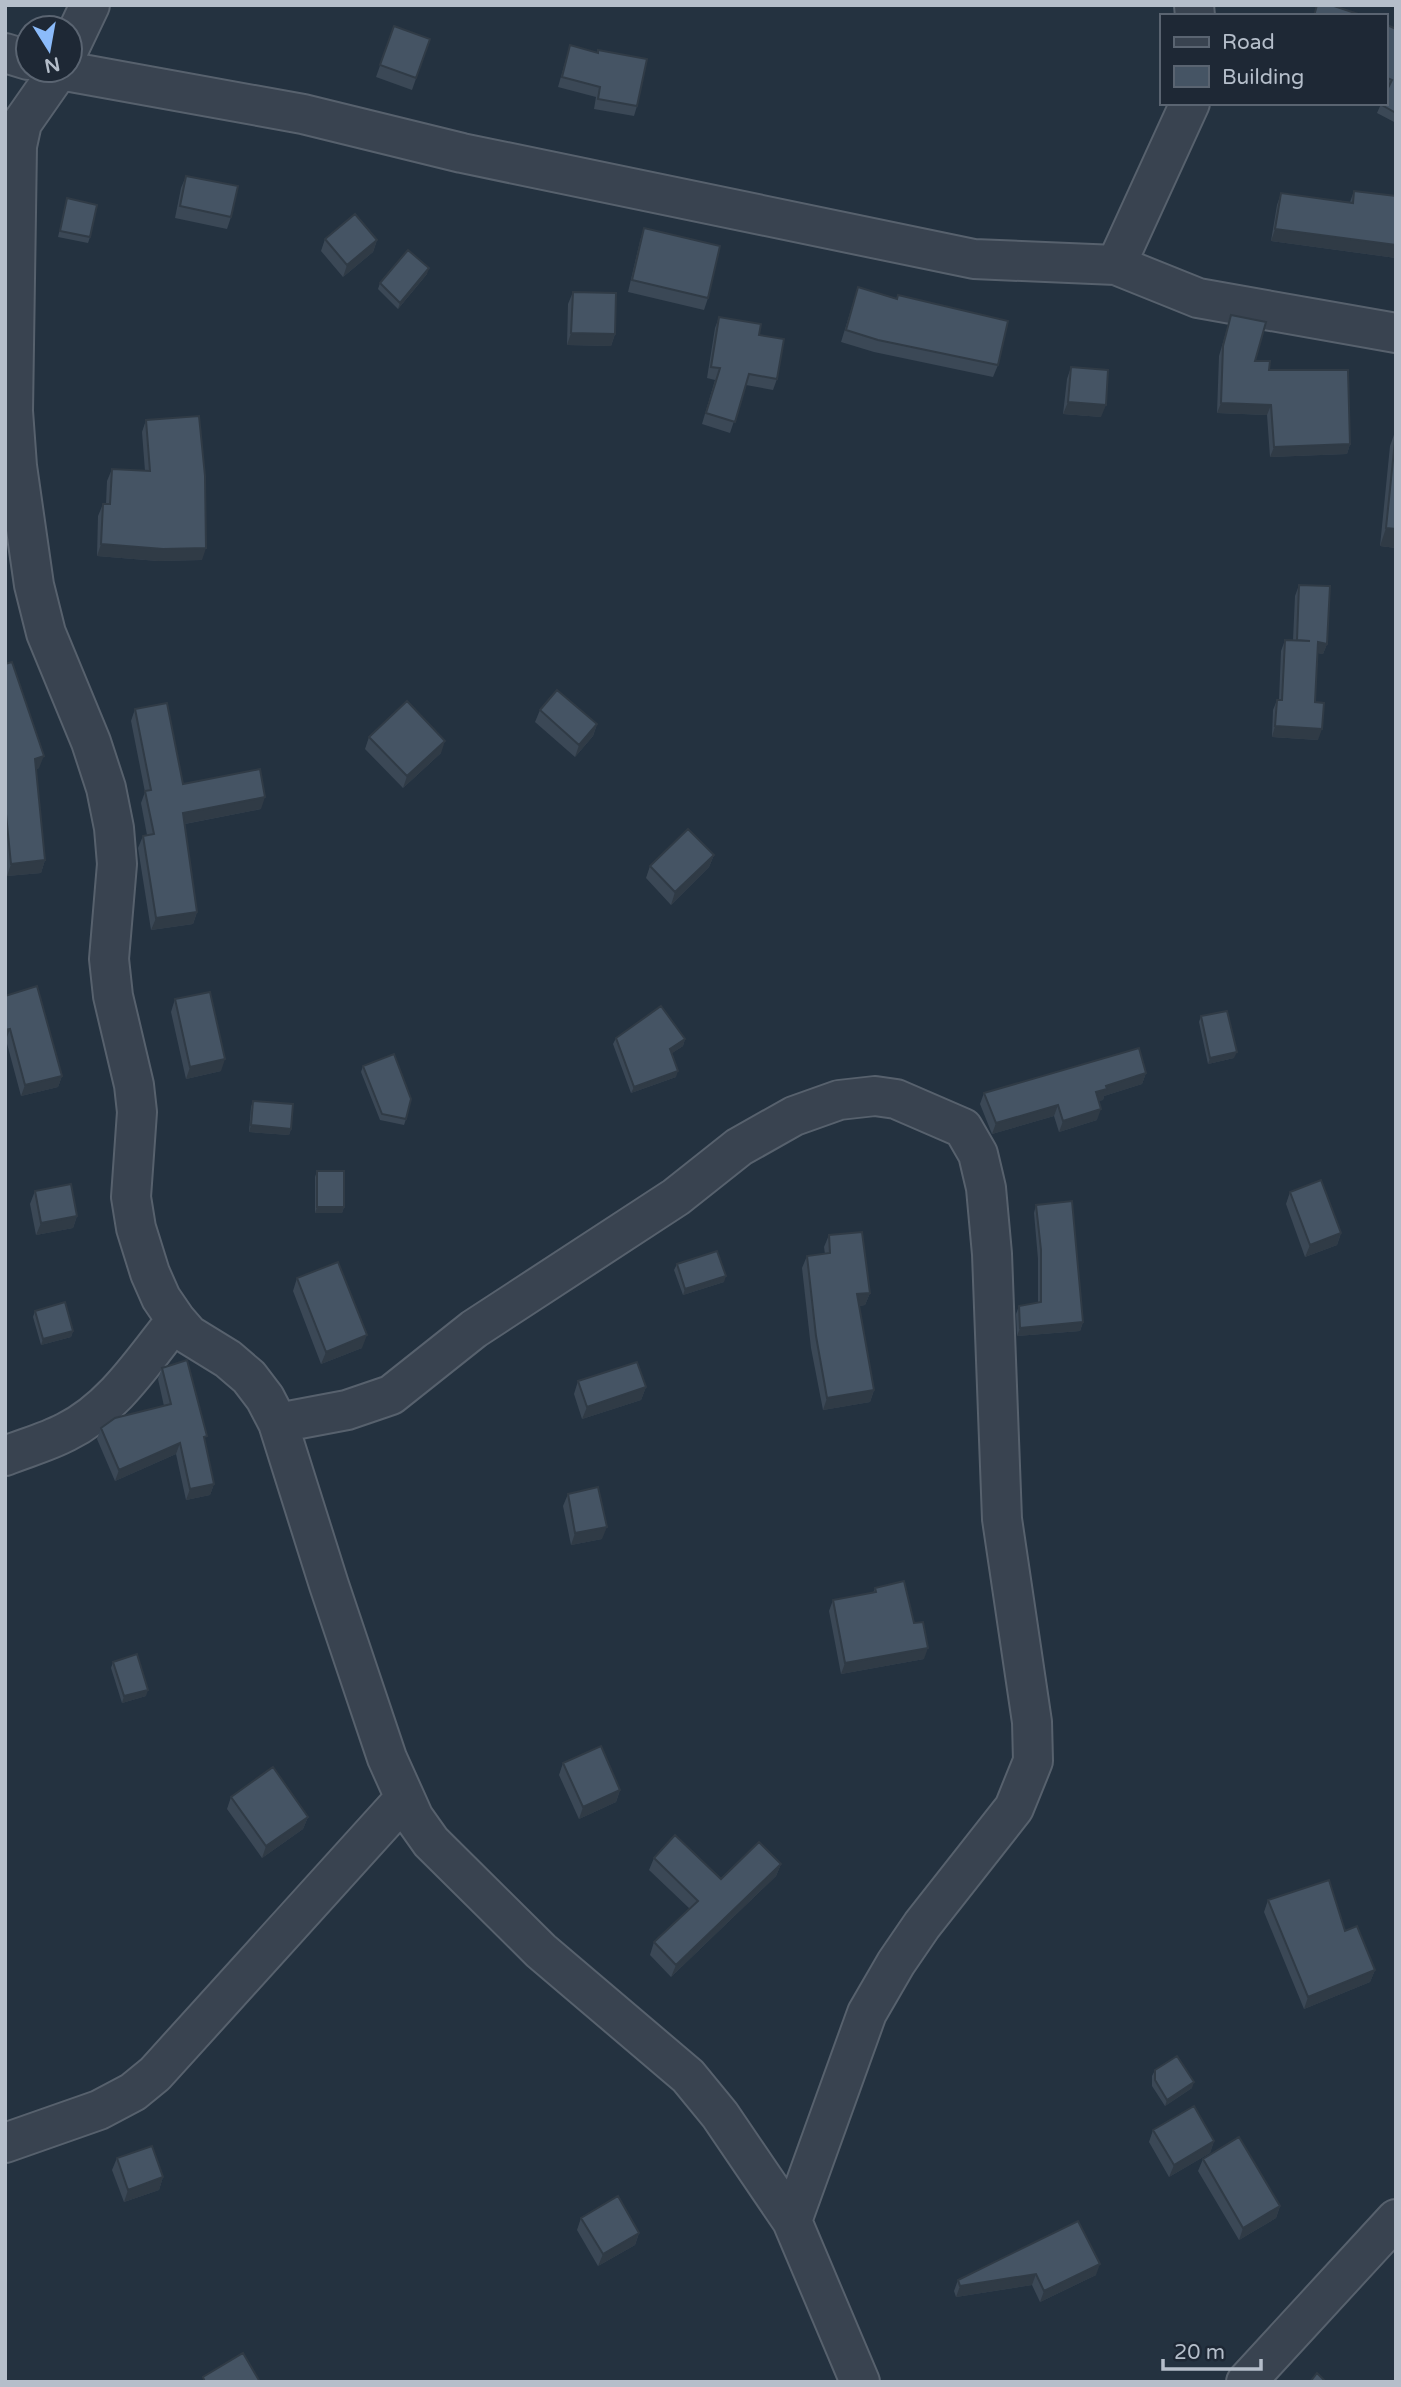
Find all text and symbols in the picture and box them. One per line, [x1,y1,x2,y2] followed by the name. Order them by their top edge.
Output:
[14,14,84,84] north arrow
[1160,14,1387,105] legend
[1222,30,1275,55] text: Road
[42,52,62,77] text: N
[1222,65,1304,90] text: Building
[1163,2328,1261,2372] scale bar
[1174,2340,1225,2365] text: 20 m

